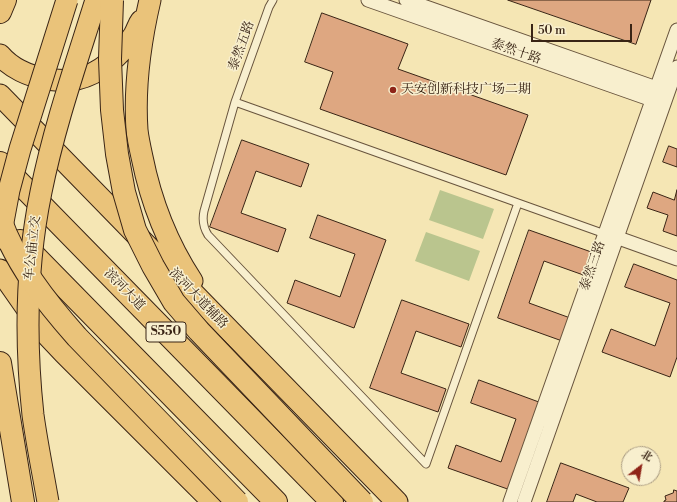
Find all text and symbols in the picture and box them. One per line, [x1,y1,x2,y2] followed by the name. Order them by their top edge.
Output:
[533,16,634,42] scale bar
[226,19,258,73] street label: 泰然五路
[538,23,566,38] text: 50 m
[489,36,543,68] street label: 泰然十路
[401,82,531,98] place label: 天安创新科技广场二期
[388,85,398,95] marker: 天安创新科技广场二期
[22,215,44,281] street label: 车公庙立交
[577,239,609,293] street label: 泰然三路
[100,266,148,314] street label: 滨河大道
[165,266,231,332] street label: 滨河大道辅路
[146,322,186,342] road number: S550
[621,446,661,486] north arrow
[638,448,655,465] text: 北

